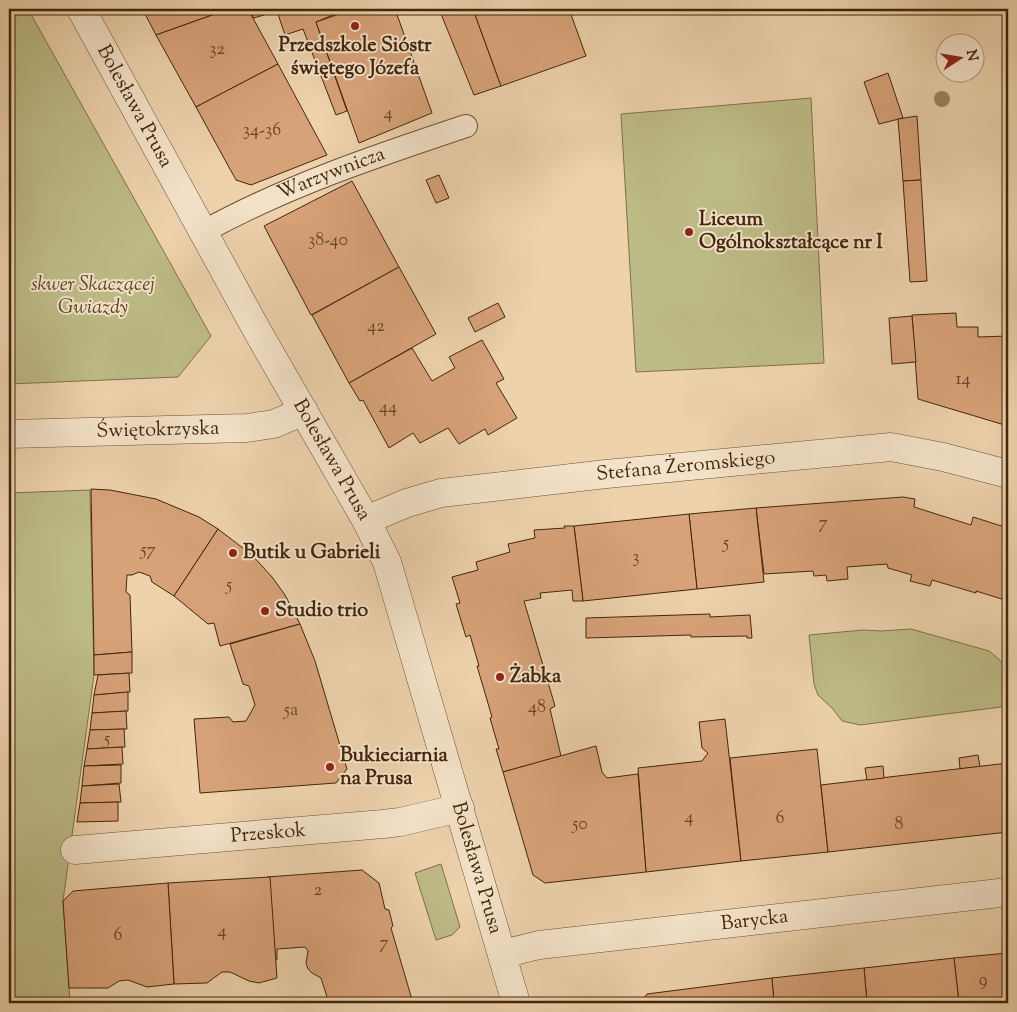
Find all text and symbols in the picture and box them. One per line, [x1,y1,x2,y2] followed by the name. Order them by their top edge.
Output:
[349,20,361,32] marker: Przedszkole Sióstr świętego Józefa
[278,32,432,84] place label: Przedszkole Sióstr świętego Józefa
[934,32,984,82] north arrow
[209,37,225,63] house number: 32
[89,40,180,173] street label: Bolesława Prusa
[960,48,982,63] text: N
[383,101,393,127] house number: 4
[243,118,281,144] house number: 34-36
[273,140,389,208] street label: Warzywnicza
[699,206,883,258] place label: Liceum Ogólnokształcące nr I
[683,226,695,238] marker: Liceum Ogólnokształcące nr I
[308,228,348,254] house number: 38-40
[31,271,155,323] park label: skwer Skaczącej Gwiazdy
[367,314,385,340] house number: 42
[955,367,971,393] house number: 14
[285,394,378,526] street label: Bolesława Prusa
[379,395,397,421] house number: 44
[96,414,220,446] street label: Świętokrzyska
[595,444,776,490] street label: Stefana Żeromskiego
[818,511,828,537] house number: 7
[722,531,729,557] house number: 5
[139,538,156,564] house number: 57
[243,539,381,568] place label: Butik u Gabrieli
[632,545,640,571] house number: 3
[227,547,239,559] marker: Butik u Gabrieli
[225,573,232,599] house number: 5
[275,597,368,626] place label: Studio trio
[259,605,271,617] marker: Studio trio
[510,662,562,692] place label: Żabka
[494,671,506,683] marker: Żabka
[528,695,546,721] house number: 48
[283,698,298,724] house number: 5a
[103,727,110,753] house number: 5
[340,742,449,794] place label: Bukieciarnia na Prusa
[324,761,336,773] marker: Bukieciarnia na Prusa
[443,799,510,938] street label: Bolesława Prusa
[684,805,694,831] house number: 4
[776,806,785,832] house number: 6
[571,812,588,838] house number: 50
[895,812,904,838] house number: 8
[229,816,307,851] street label: Przeskok
[314,878,323,904] house number: 2
[719,902,790,939] street label: Barycka
[217,919,227,945] house number: 4
[114,923,123,949] house number: 6
[379,931,389,957] house number: 7
[979,968,988,994] house number: 9

